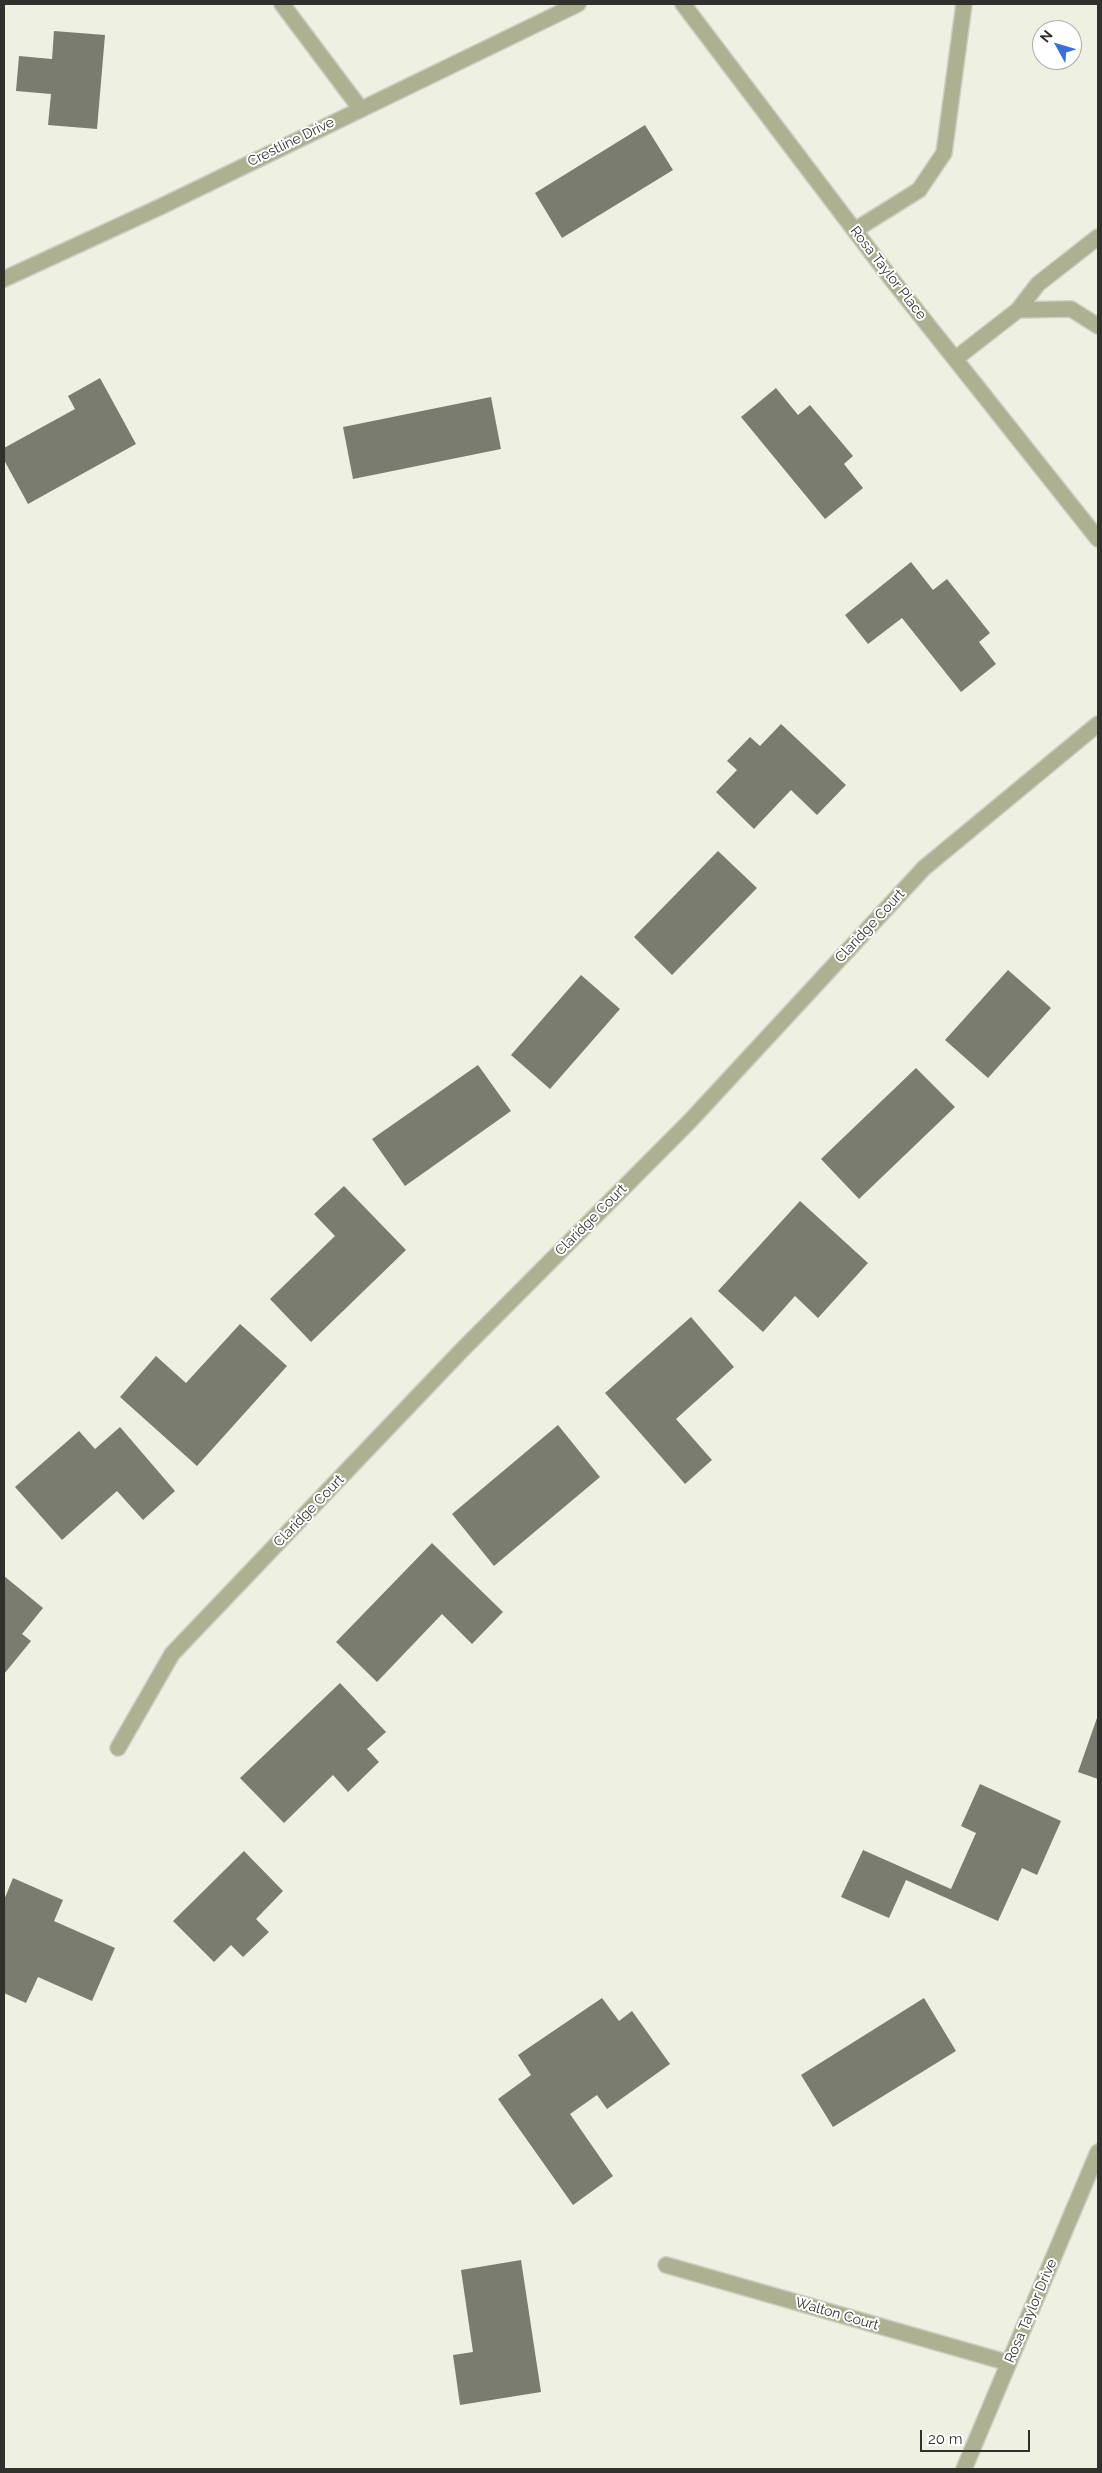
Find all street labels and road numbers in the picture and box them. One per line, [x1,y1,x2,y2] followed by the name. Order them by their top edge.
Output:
[245,114,337,170] street label: Crestline Drive
[846,223,930,323] street label: Rosa Taylor Place
[832,886,908,966] street label: Claridge Court
[552,1181,630,1259] street label: Claridge Court
[270,1471,348,1551] street label: Claridge Court
[1002,2256,1060,2366] street label: Rosa Taylor Drive
[793,2294,881,2334] street label: Walton Court

